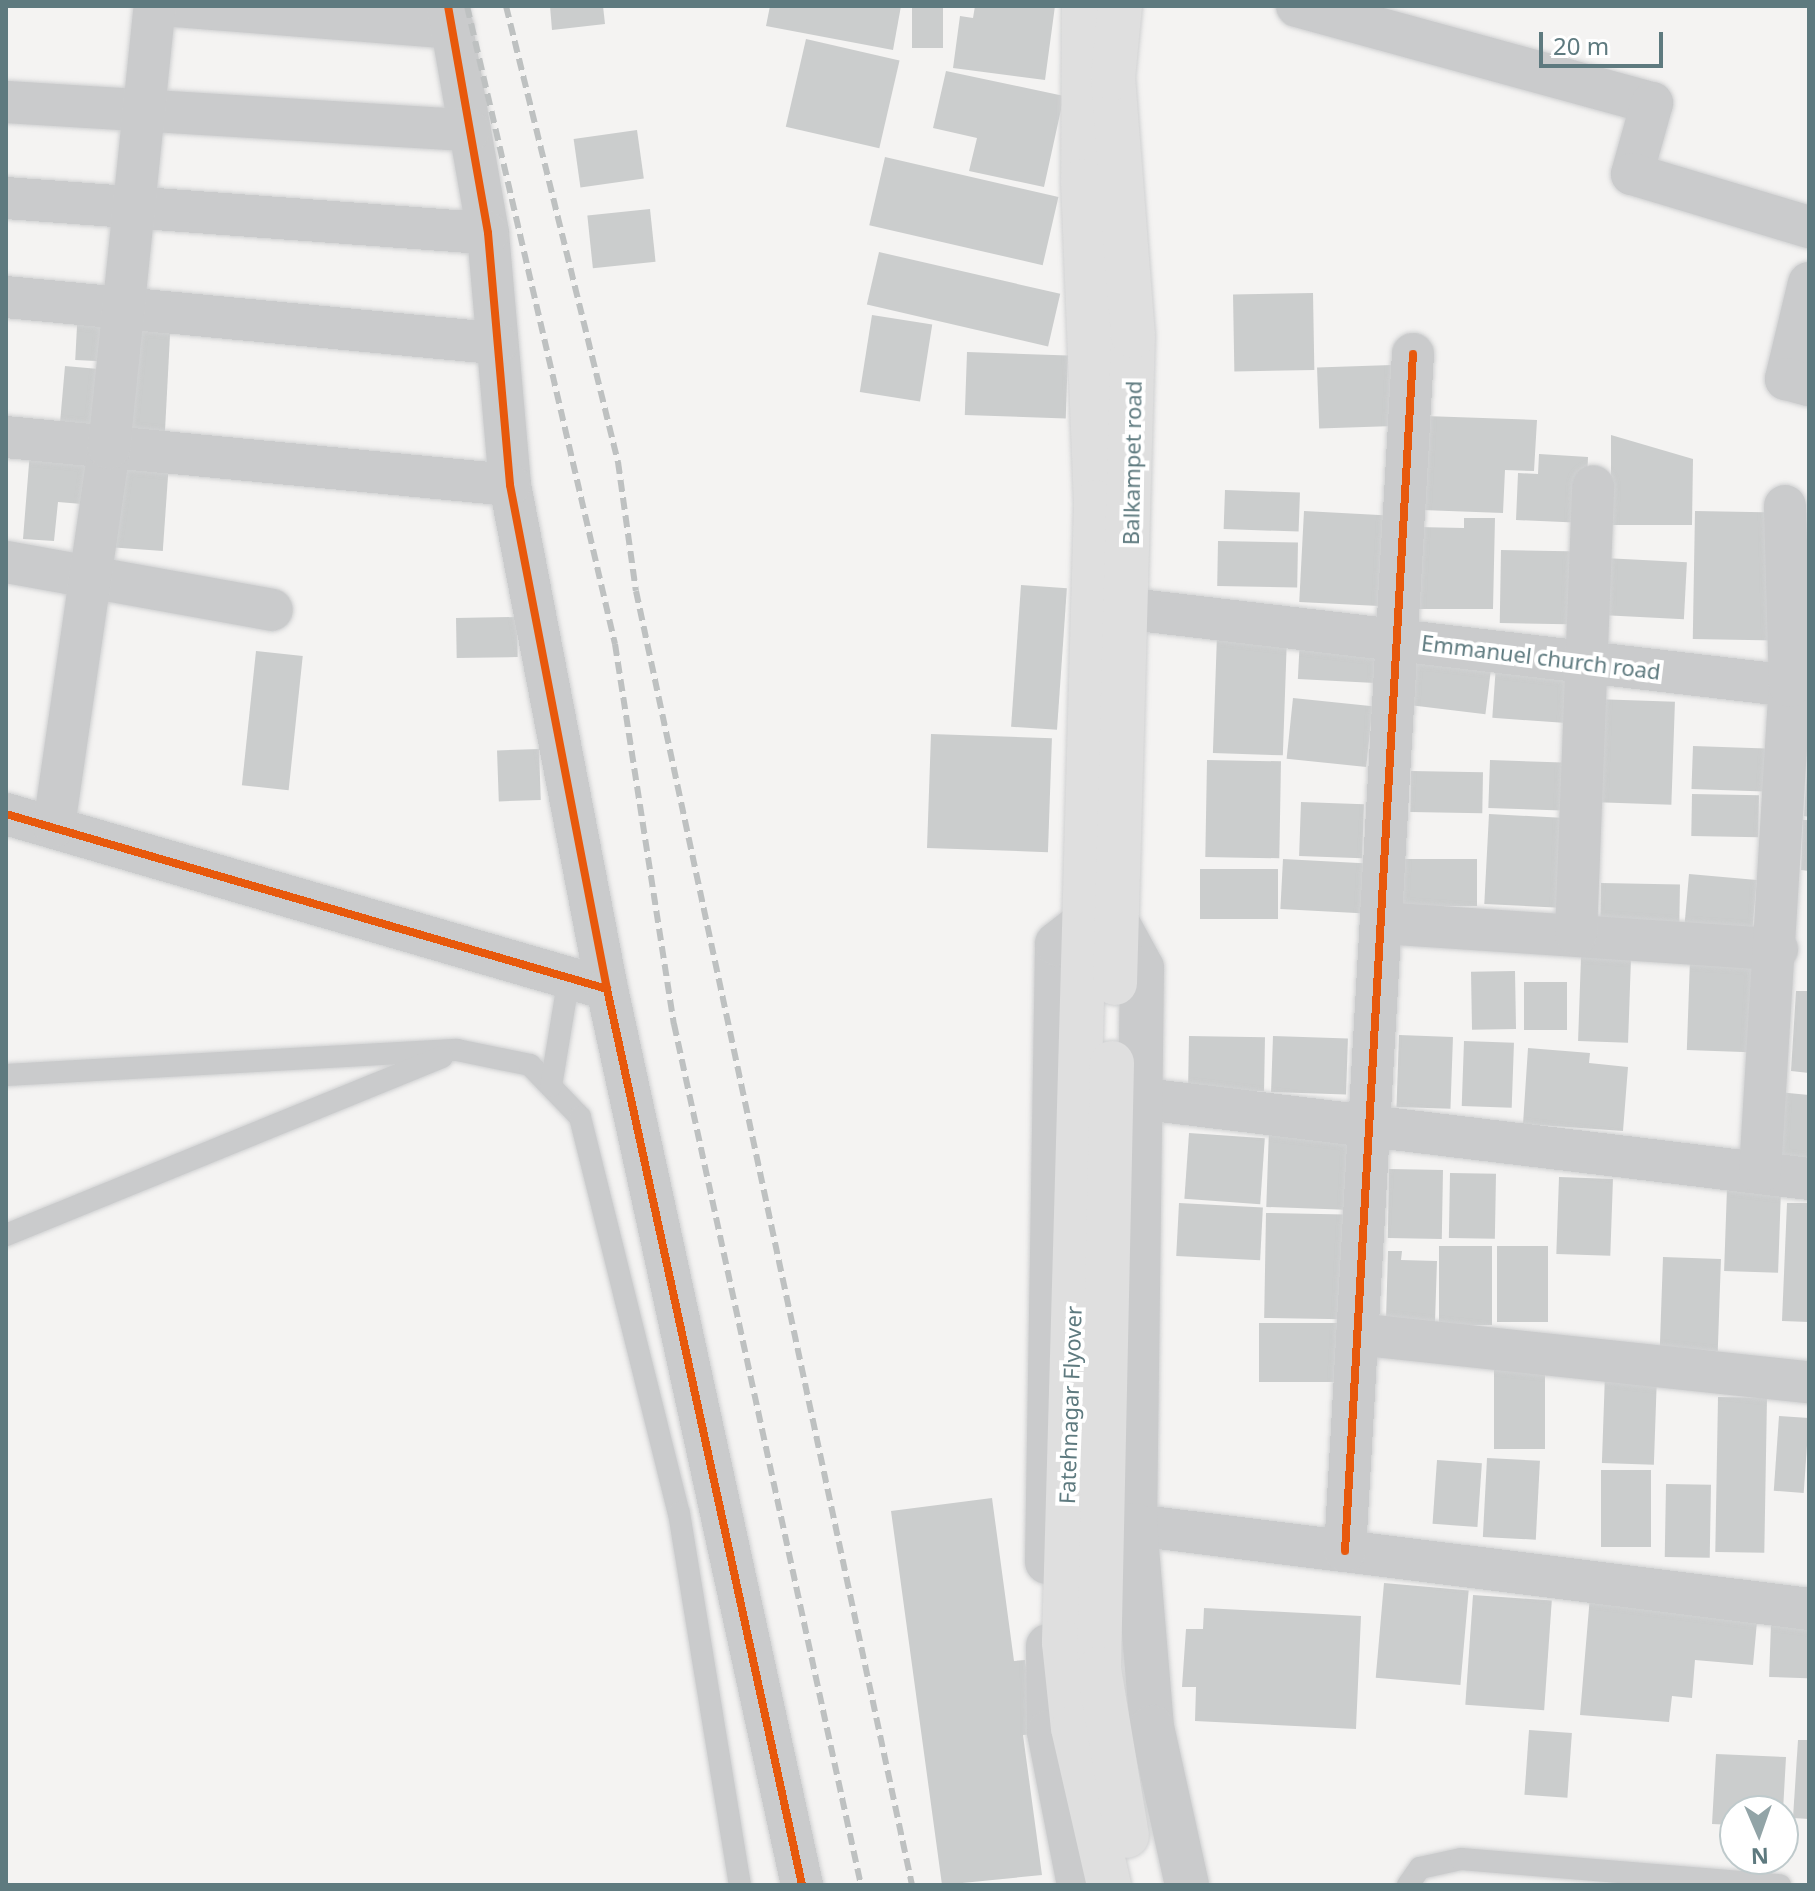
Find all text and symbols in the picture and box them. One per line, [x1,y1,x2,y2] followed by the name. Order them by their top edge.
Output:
[1543,16,1667,66] scale bar
[1553,29,1609,62] text: 20 m
[1117,381,1147,545] street label: Balkampet road
[1420,629,1662,685] street label: Emmanuel church road
[1053,1306,1087,1504] street label: Fatehnagar Flyover
[1719,1795,1799,1875] north arrow
[1750,1842,1769,1872] text: N

